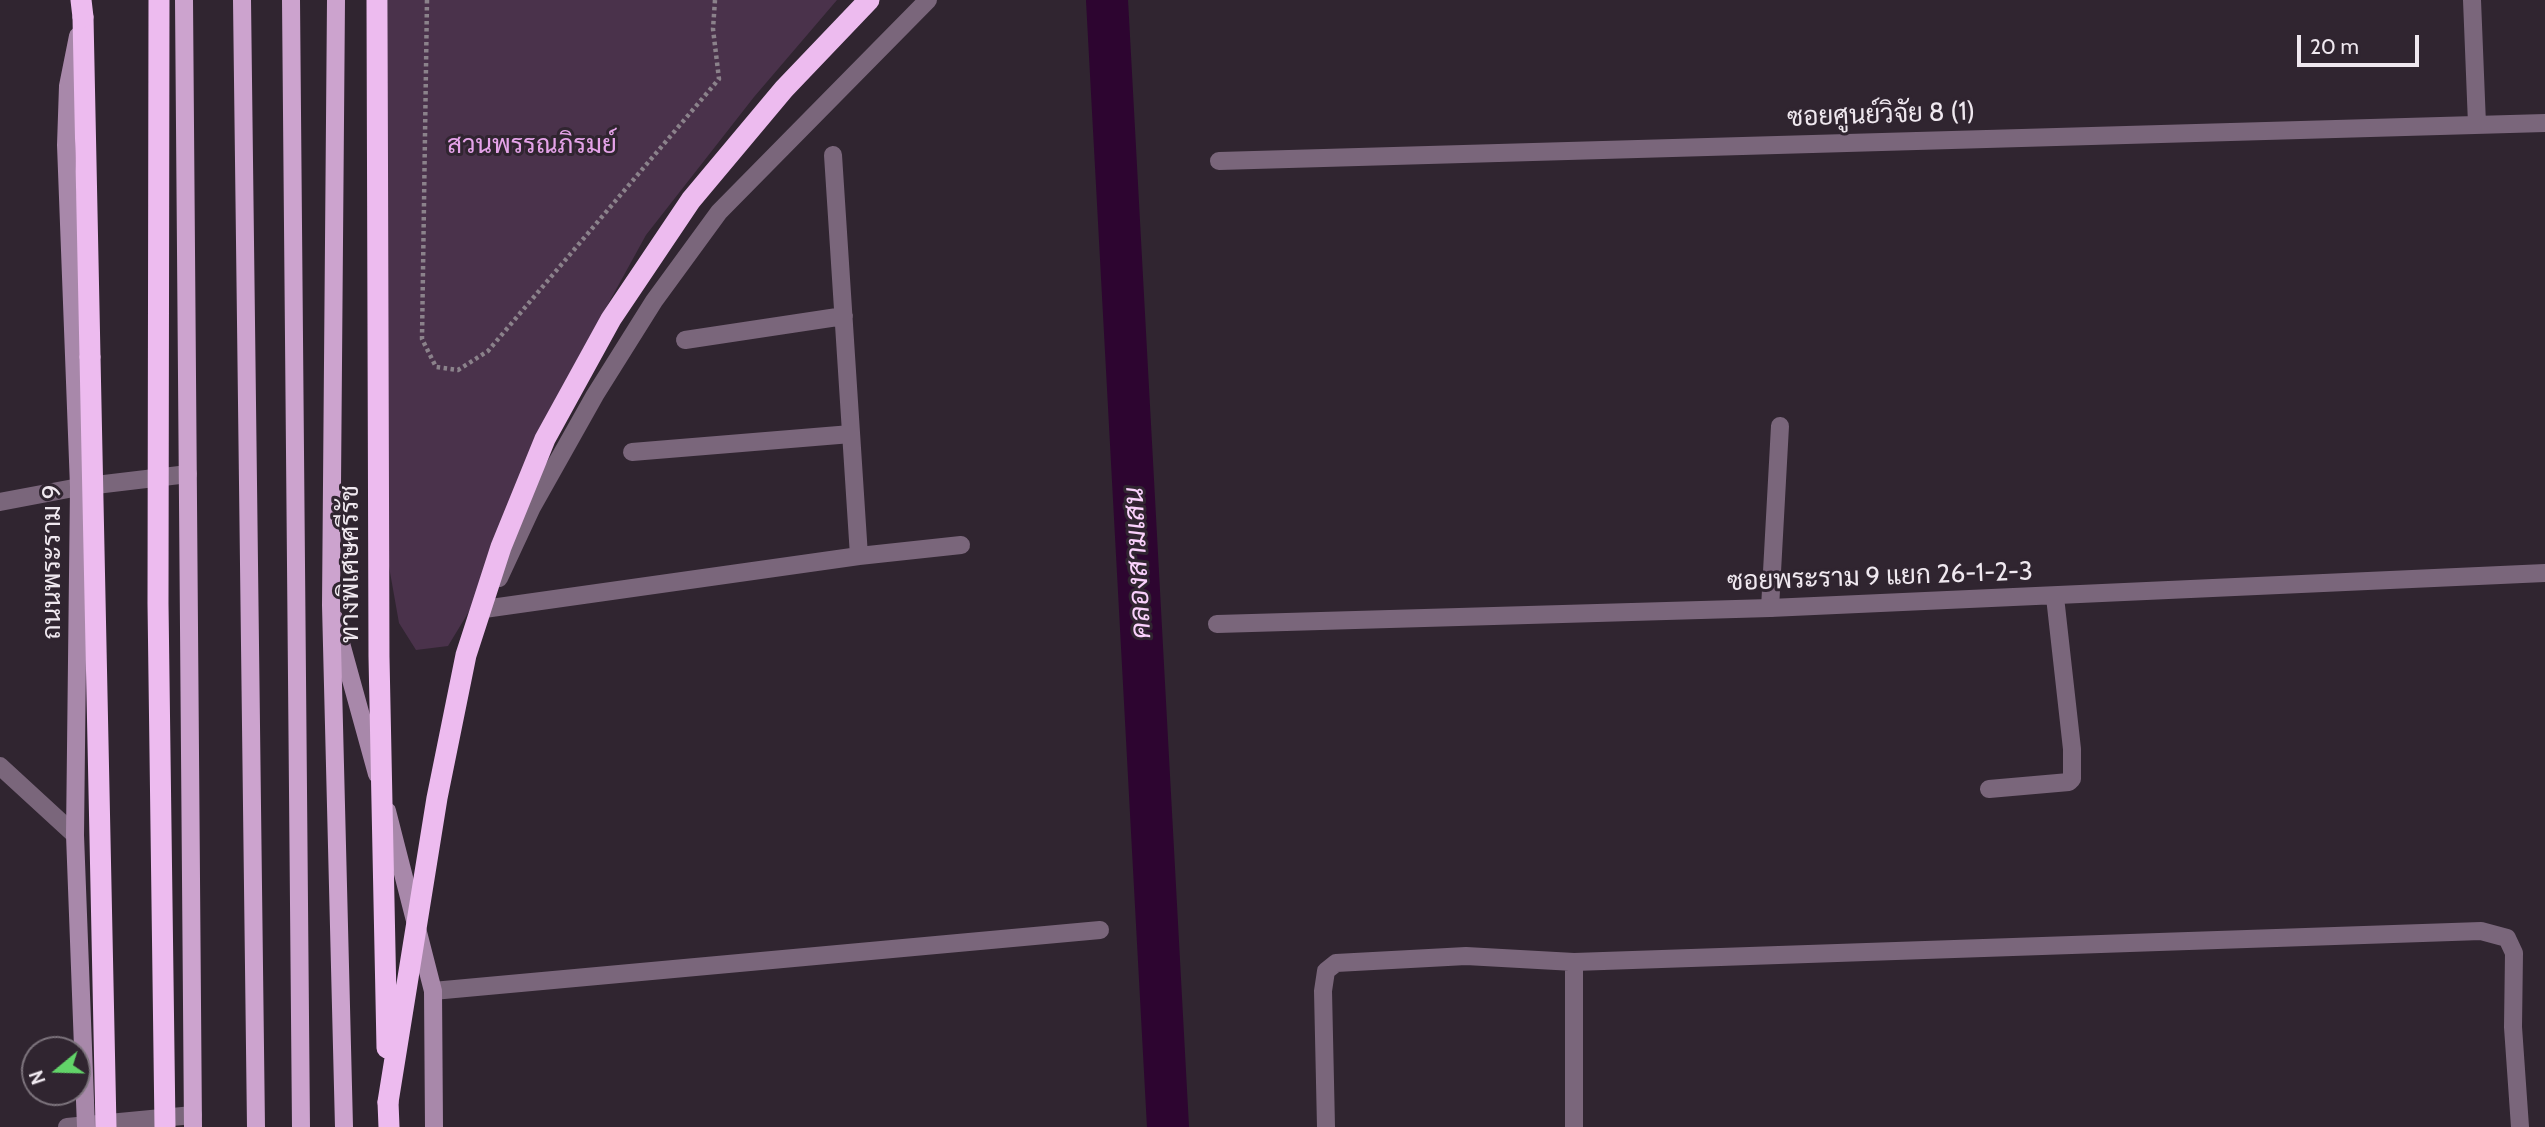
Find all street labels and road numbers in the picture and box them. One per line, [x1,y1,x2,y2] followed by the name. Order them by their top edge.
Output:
[1787,96,1975,134] street label: ซอยศูนย์วิจัย 8 (1)
[36,484,68,640] street label: ถนนพระราม 9
[334,485,366,643] street label: ทางพิเศษศรีรัช
[1727,556,2033,598] street label: ซอยพระราม 9 แยก 26-1-2-3

